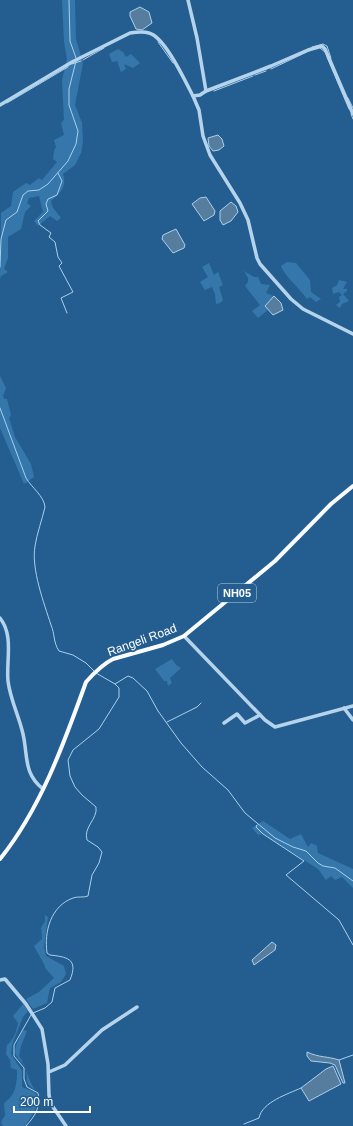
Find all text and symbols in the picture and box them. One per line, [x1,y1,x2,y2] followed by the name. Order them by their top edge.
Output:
[218,584,256,602] road number: NH05
[105,621,179,659] street label: Rangeli Road
[14,1088,90,1114] scale bar
[20,1095,53,1109] text: 200 m

